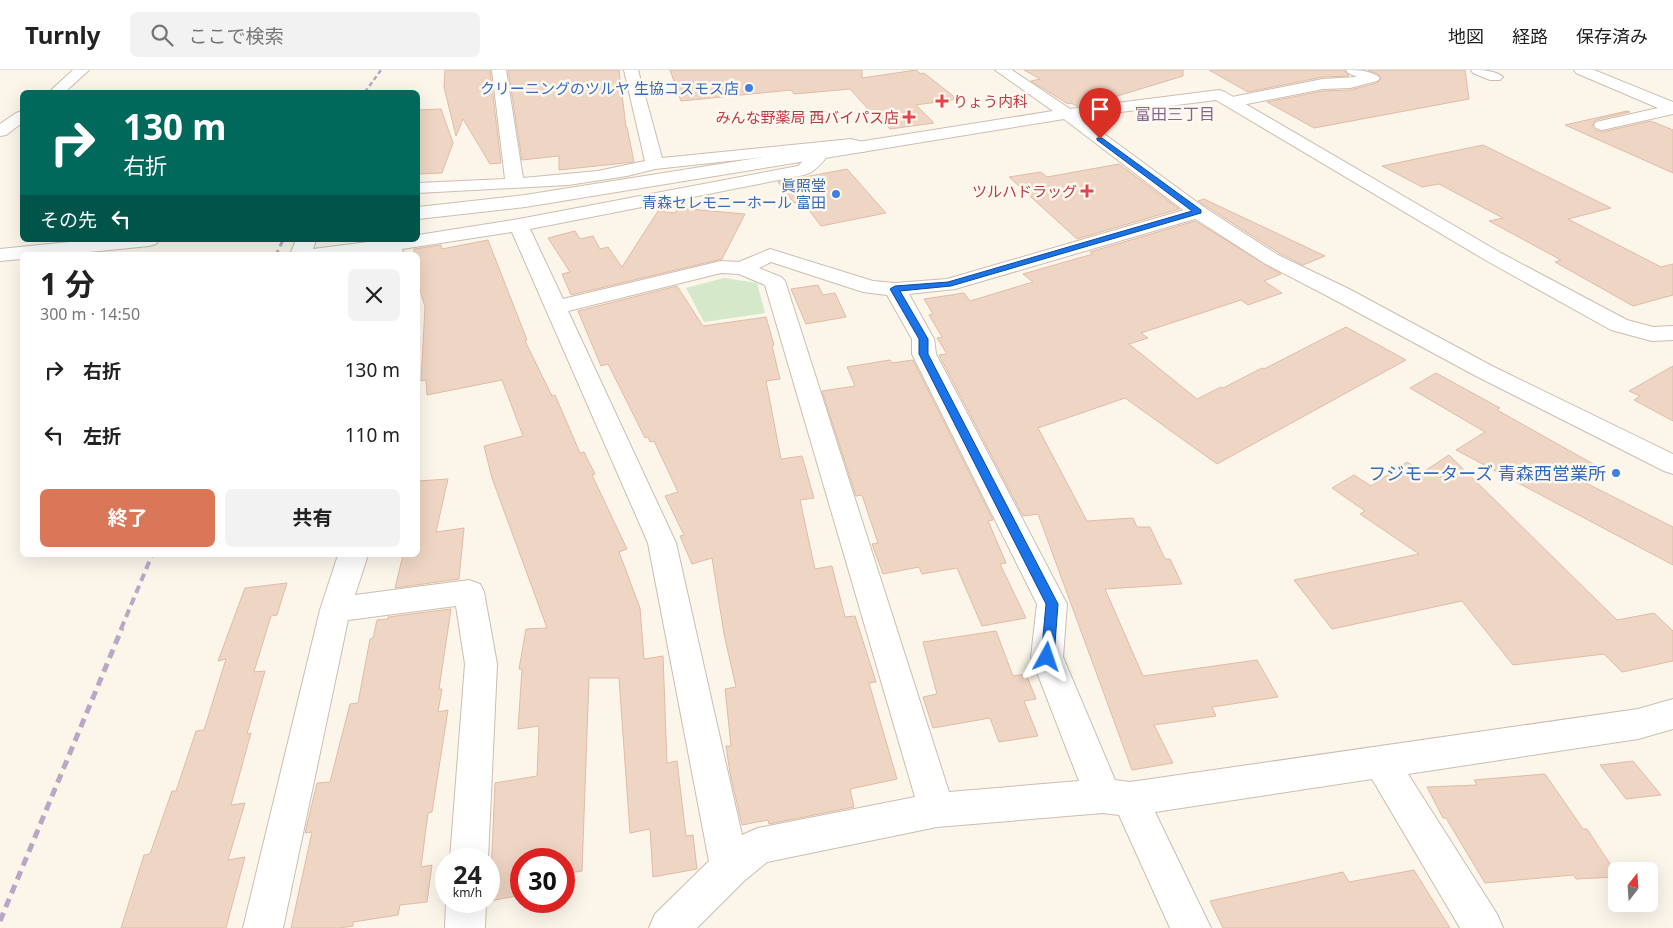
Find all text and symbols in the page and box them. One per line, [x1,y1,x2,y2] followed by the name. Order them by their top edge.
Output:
[130,12,480,57] search box
[25,18,100,51] text: Turnly
[148,21,176,49] icon: search
[188,23,283,49] text: ここで検索
[1448,24,1484,48] text: 地図
[1512,24,1548,48] text: 経路
[1576,24,1648,48] text: 保存済み
[480,78,739,98] place label: クリーニングのツルヤ 生協コスモス店
[743,82,755,94] marker: クリーニングのツルヤ 生協コスモス店
[1079,88,1121,139] pin
[953,91,1028,111] place label: りょう内科
[935,94,949,108] marker: りょう内科
[1086,95,1114,123] icon: arrive
[123,103,226,150] text: 130 m
[1135,103,1215,125] district label: 富田三丁目
[715,107,899,127] place label: みんな野薬局 西バイパス店
[40,110,105,175] icon: right
[903,111,915,123] marker: みんな野薬局 西バイパス店
[123,150,167,180] text: 右折
[642,175,826,212] place label: 眞照堂 青森セレモニーホール 富田
[972,181,1077,201] place label: ツルハドラッグ
[1081,185,1093,197] marker: ツルハドラッグ
[830,188,842,200] marker: 眞照堂 青森セレモニーホール 富田
[107,205,135,233] icon: left
[40,207,97,233] text: その先
[40,263,95,304] text: 1 分
[348,269,400,321] button: close
[40,303,140,325] text: 300 m · 14:50
[40,356,68,384] icon: right
[345,357,400,383] text: 130 m
[83,358,121,384] text: 右折
[40,421,68,449] icon: left
[345,422,400,448] text: 110 m
[83,423,121,449] text: 左折
[1368,461,1606,485] place label: フジモーターズ 青森西営業所
[1610,467,1622,479] marker: フジモーターズ 青森西営業所
[40,489,215,547] button: 終了
[225,489,400,547] button: 共有
[1020,630,1072,682] position arrow
[510,848,575,913] speed limit sign: 30
[453,857,482,891] text: 24
[1608,862,1658,912] north arrow
[1608,862,1658,912] map controls
[453,884,482,901] text: km/h

